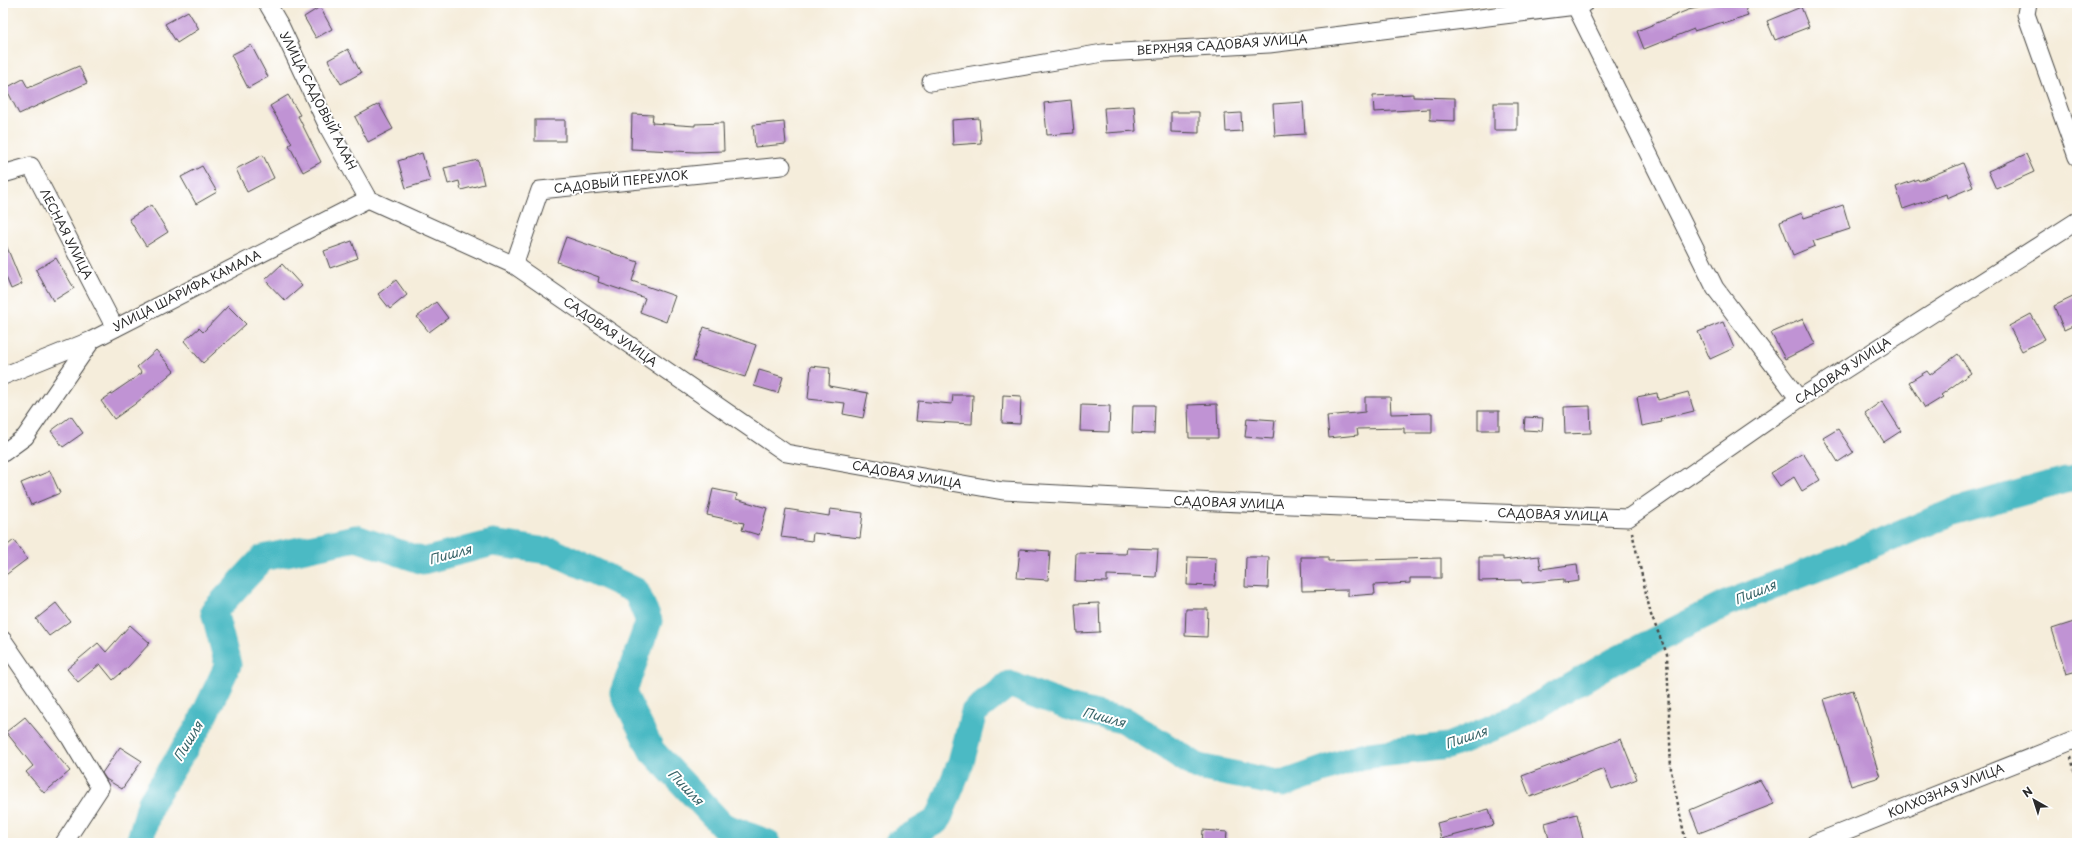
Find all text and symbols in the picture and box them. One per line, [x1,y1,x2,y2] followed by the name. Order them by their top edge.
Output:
[276,28,362,173] street label: УЛИЦА САДОВЫЙ АЛАН
[1136,29,1308,59] street label: ВЕРХНЯЯ САДОВАЯ УЛИЦА
[553,165,689,197] street label: САДОВЫЙ ПЕРЕУЛОК
[36,185,98,282] street label: ЛЕСНАЯ УЛИЦА
[109,245,264,335] street label: УЛИЦА ШАРИФА КАМАЛА
[560,292,661,370] street label: САДОВАЯ УЛИЦА
[1791,332,1894,408] street label: САДОВАЯ УЛИЦА
[851,455,963,493] street label: САДОВАЯ УЛИЦА
[1173,491,1285,513] street label: САДОВАЯ УЛИЦА
[1497,503,1609,525] street label: САДОВАЯ УЛИЦА
[426,538,474,568] water label: Пишля
[1731,574,1779,608] water label: Пишля
[1081,702,1129,732] water label: Пишля
[168,716,207,764] water label: Пишля
[1442,720,1490,753] water label: Пишля
[1885,758,2007,822] street label: КОЛХОЗНАЯ УЛИЦА
[664,764,709,810] water label: Пишля
[2014,780,2054,820] north arrow
[2019,782,2036,801] text: N

